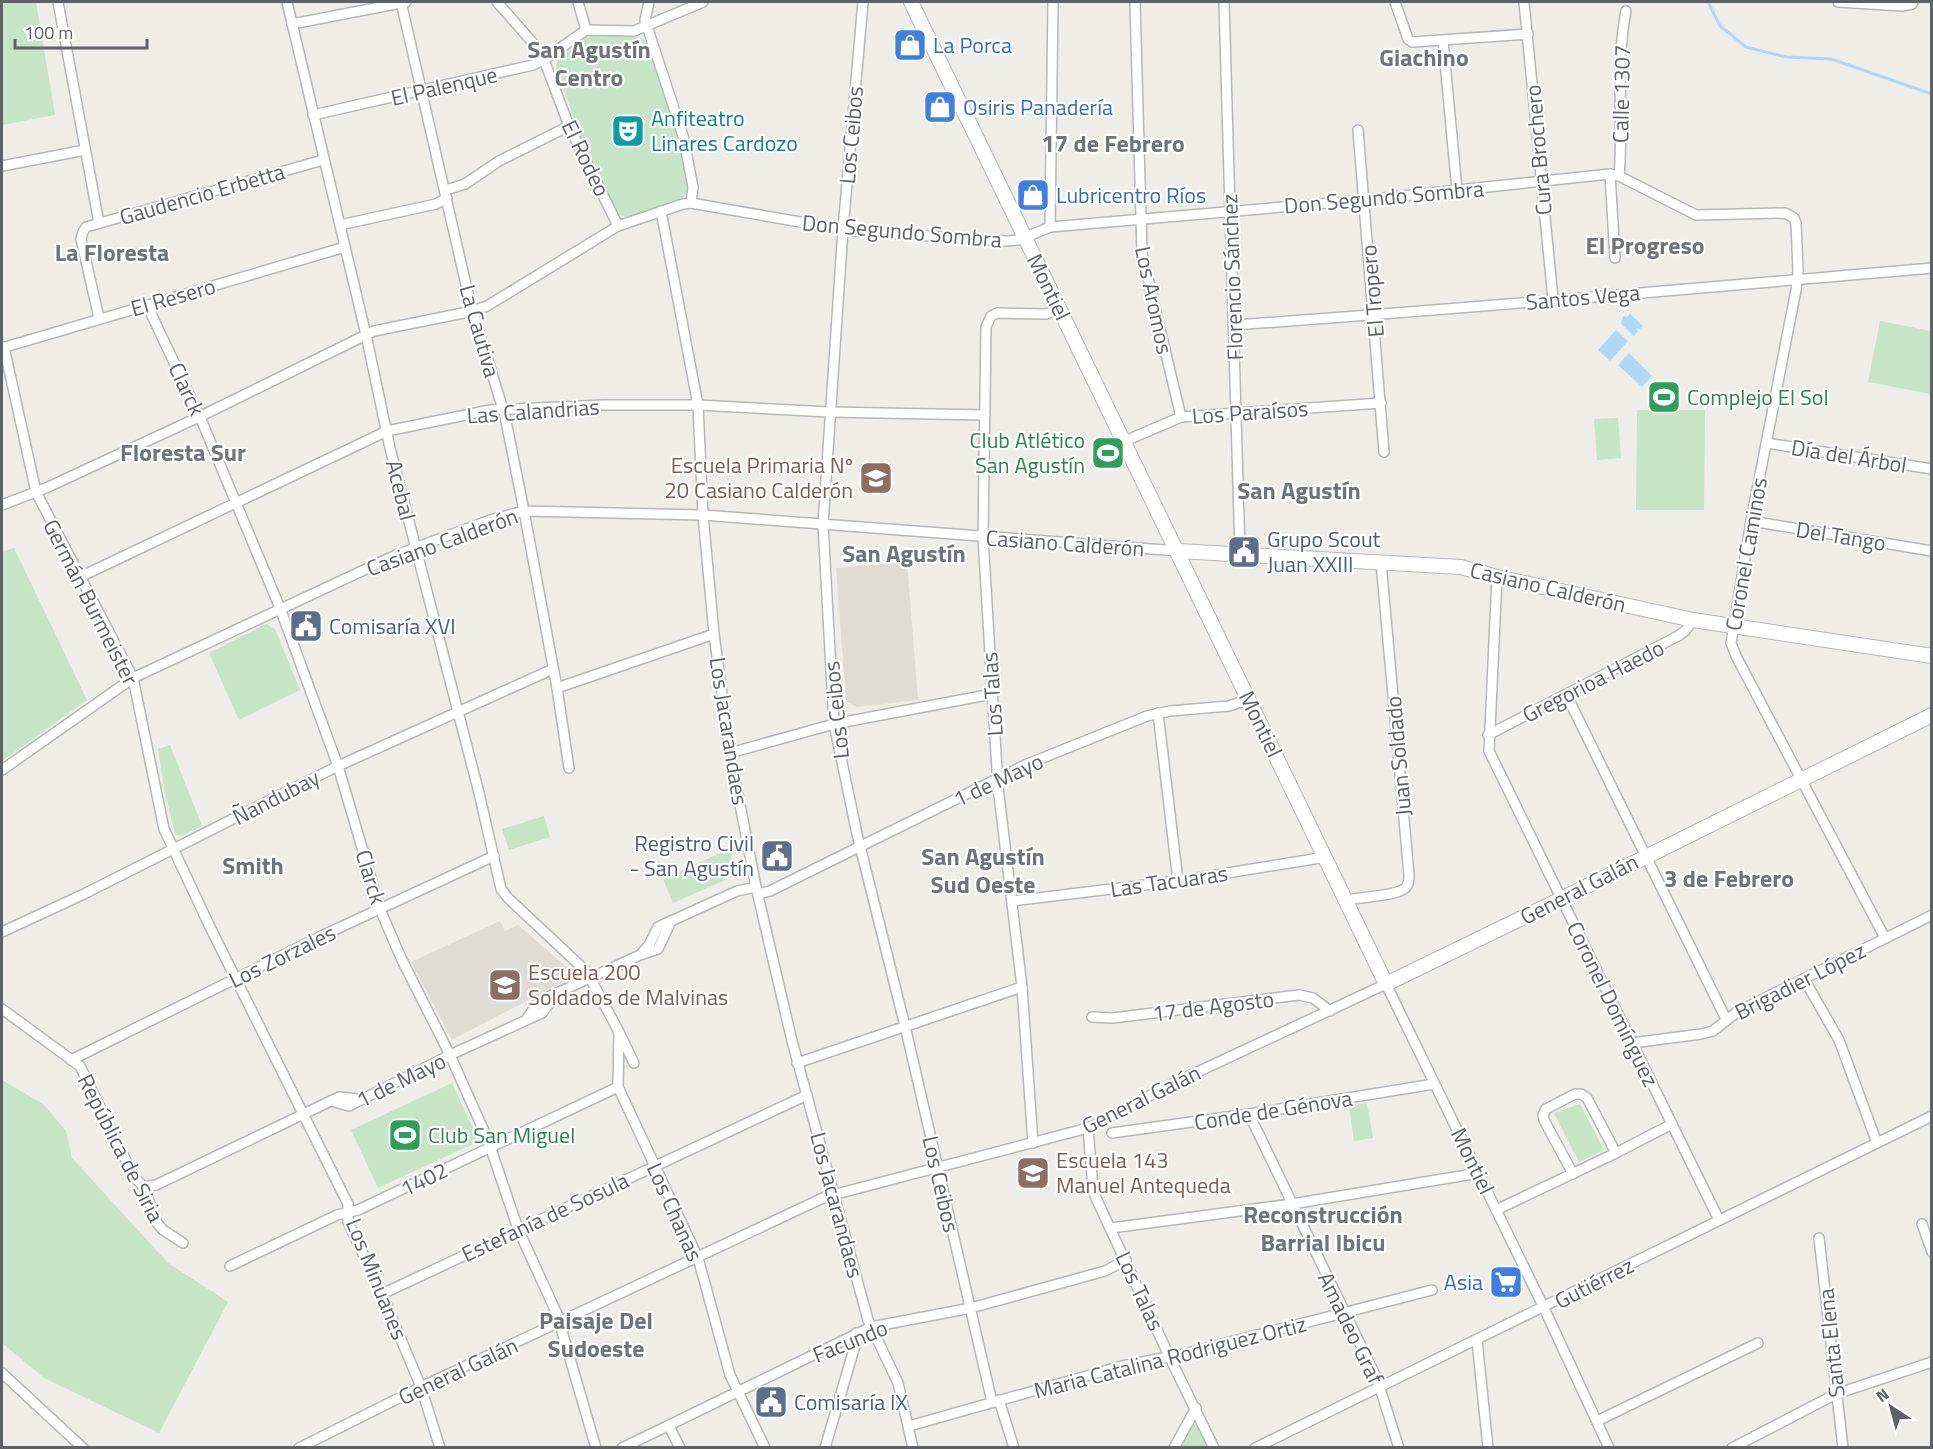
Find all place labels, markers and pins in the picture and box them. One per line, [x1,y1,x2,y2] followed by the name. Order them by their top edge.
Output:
[892,27,928,63] shop icon: La Porca
[933,28,1012,62] place label: La Porca
[922,89,958,125] shop icon: Osiris Panadería
[963,90,1113,124] place label: Osiris Panadería
[651,101,798,160] place label: Anfiteatro Linares Cardozo
[610,113,646,149] theatre icon: Anfiteatro Linares Cardozo
[1015,177,1051,213] shop icon: Lubricentro Ríos
[1056,178,1206,212] place label: Lubricentro Ríos
[1646,379,1682,415] sports icon: Complejo El Sol
[1687,380,1829,414] place label: Complejo El Sol
[970,423,1085,482] place label: Club Atlético San Agustín
[1090,435,1126,471] sports icon: Club Atlético San Agustín
[665,448,853,507] place label: Escuela Primaria Nº 20 Casiano Calderón
[858,460,894,496] school or university icon: Escuela Primaria Nº 20 Casiano Calderón
[1267,522,1381,581] place label: Grupo Scout Juan XXIII
[1226,534,1262,570] public building icon: Grupo Scout Juan XXIII
[288,608,324,644] public building icon: Comisaría XVI
[329,609,456,643] place label: Comisaría XVI
[629,826,754,885] place label: Registro Civil - San Agustín
[759,838,795,874] public building icon: Registro Civil - San Agustín
[528,955,728,1014] place label: Escuela 200 Soldados de Malvinas
[487,967,523,1003] school or university icon: Escuela 200 Soldados de Malvinas
[387,1117,423,1153] sports icon: Club San Miguel
[428,1118,575,1152] place label: Club San Miguel
[1056,1143,1231,1202] place label: Escuela 143 Manuel Antequeda
[1015,1155,1051,1191] school or university icon: Escuela 143 Manuel Antequeda
[1488,1264,1524,1300] supermarket icon: Asia
[1444,1265,1483,1299] place label: Asia
[753,1384,789,1420] public building icon: Comisaría IX
[794,1385,908,1419] place label: Comisaría IX

